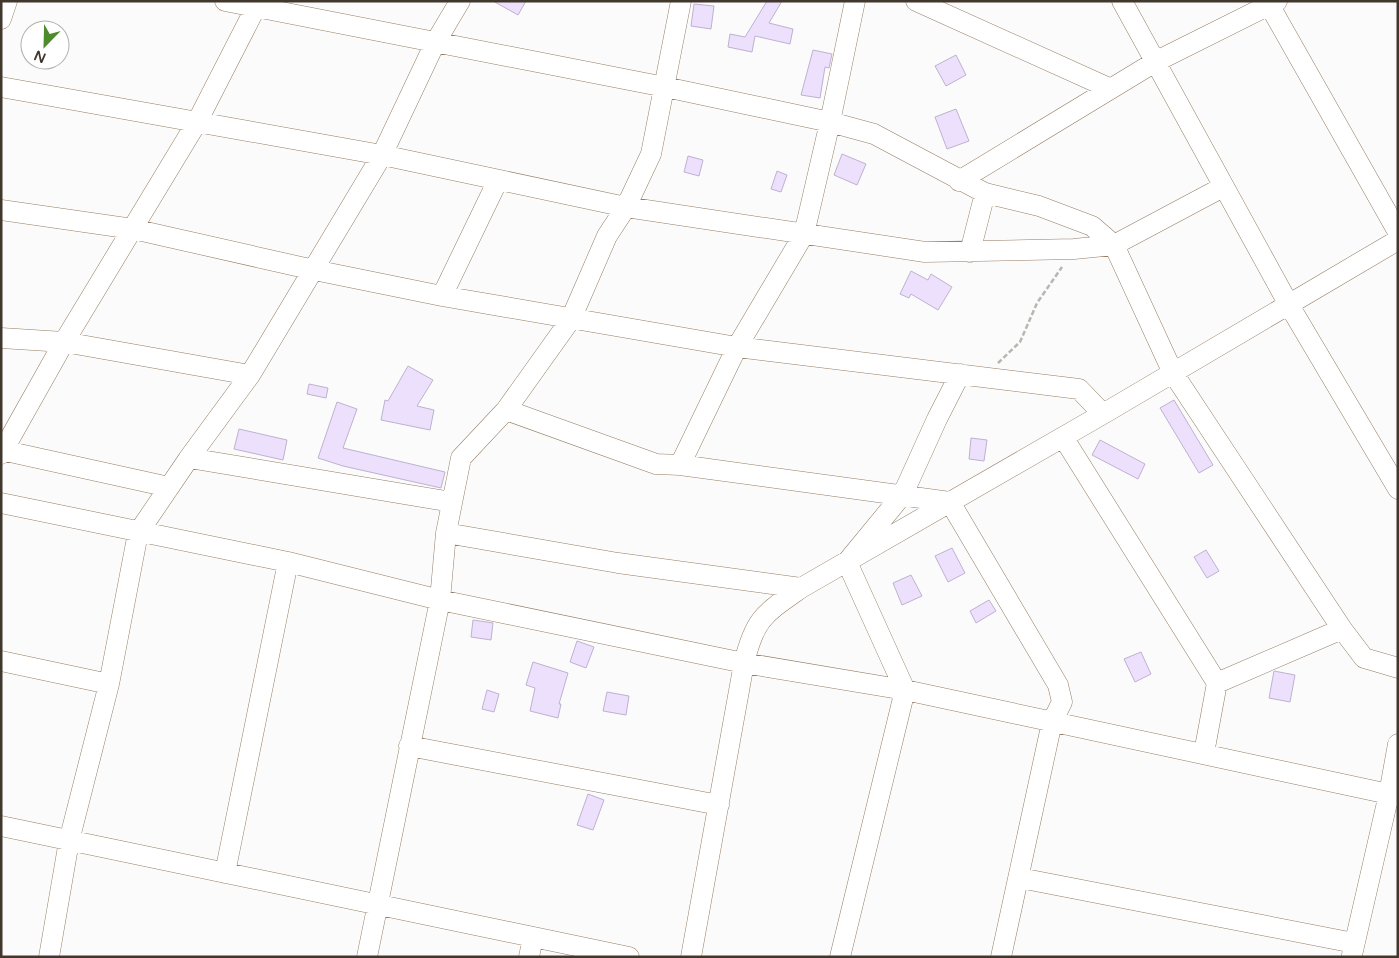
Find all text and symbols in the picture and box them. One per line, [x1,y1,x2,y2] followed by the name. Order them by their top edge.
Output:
[20,20,70,70] north arrow
[32,46,49,67] text: N

